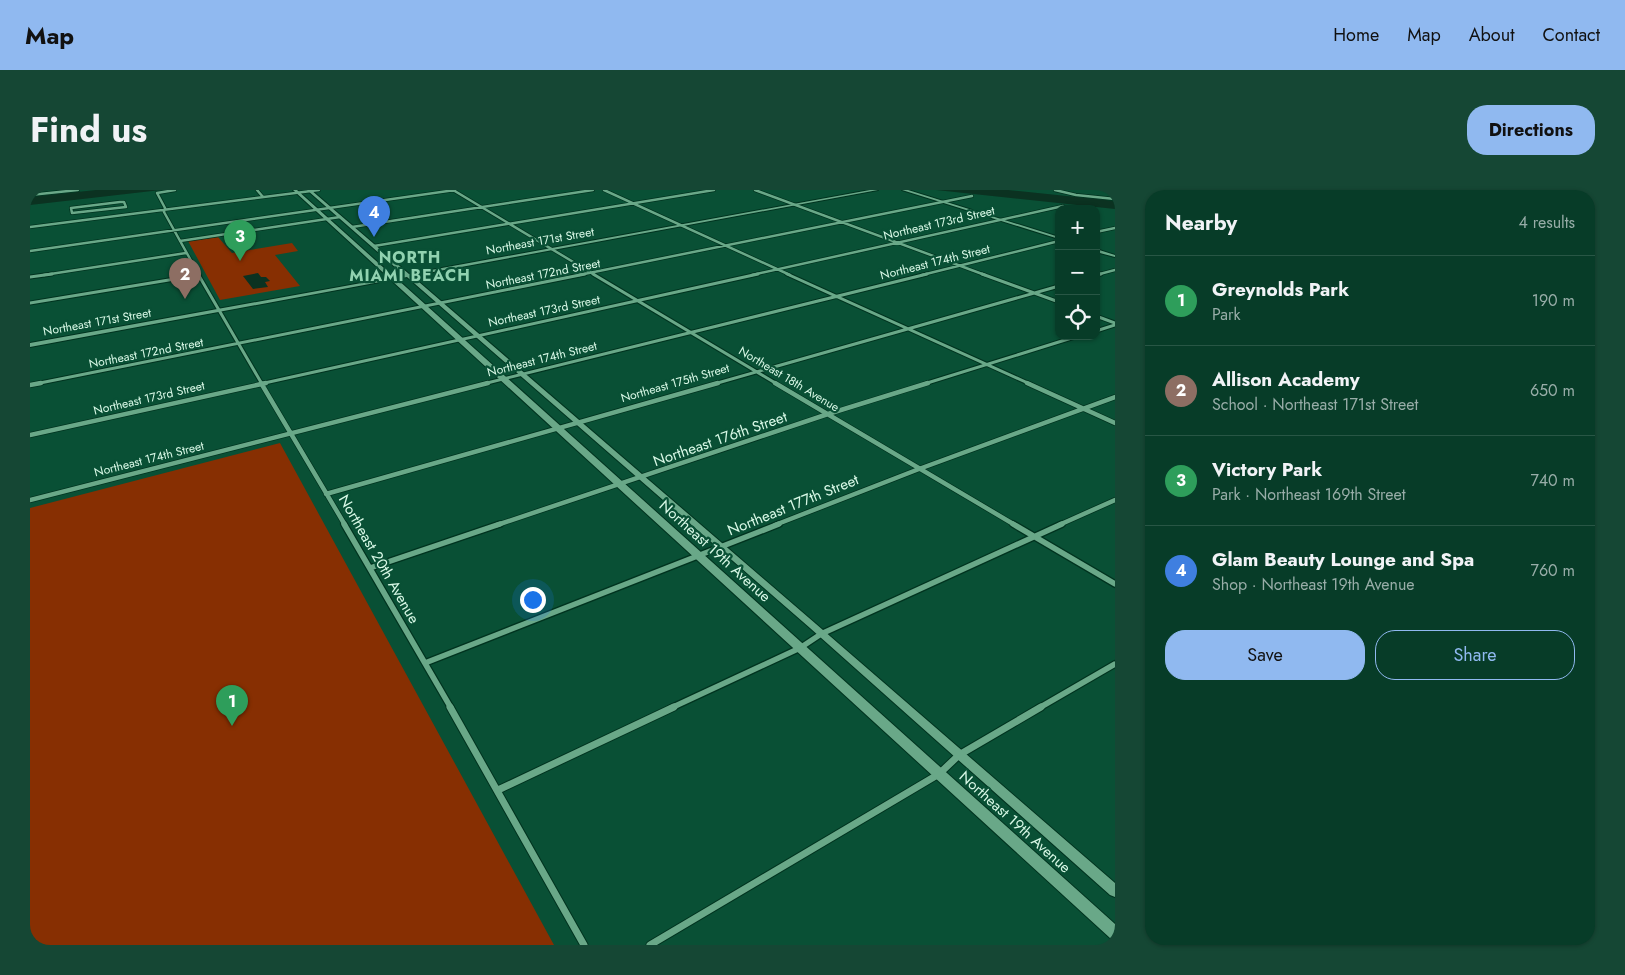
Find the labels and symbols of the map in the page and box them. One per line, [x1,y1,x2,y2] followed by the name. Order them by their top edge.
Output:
[358,196,390,237] pin: 4
[882,201,997,245] street label: Northeast 173rd Street
[224,220,256,261] pin: 3
[485,223,596,259] street label: Northeast 171st Street
[878,240,992,284] street label: Northeast 174th Street
[349,246,471,287] district label: NORTH MIAMI BEACH
[484,254,602,294] street label: Northeast 172nd Street
[169,258,201,299] pin: 2
[486,290,602,332] street label: Northeast 173rd Street
[42,304,153,340] street label: Northeast 171st Street
[87,333,205,373] street label: Northeast 172nd Street
[485,337,599,381] street label: Northeast 174th Street
[735,342,843,416] street label: Northeast 18th Avenue
[619,359,732,407] street label: Northeast 175th Street
[92,376,207,420] street label: Northeast 173rd Street
[650,406,790,472] street label: Northeast 176th Street
[92,437,206,481] street label: Northeast 174th Street
[724,468,862,541] street label: Northeast 177th Street
[333,490,425,628] street label: Northeast 20th Avenue
[654,495,776,607] street label: Northeast 19th Avenue
[520,587,546,613] your location
[216,685,248,726] pin: 1
[954,766,1076,878] street label: Northeast 19th Avenue

